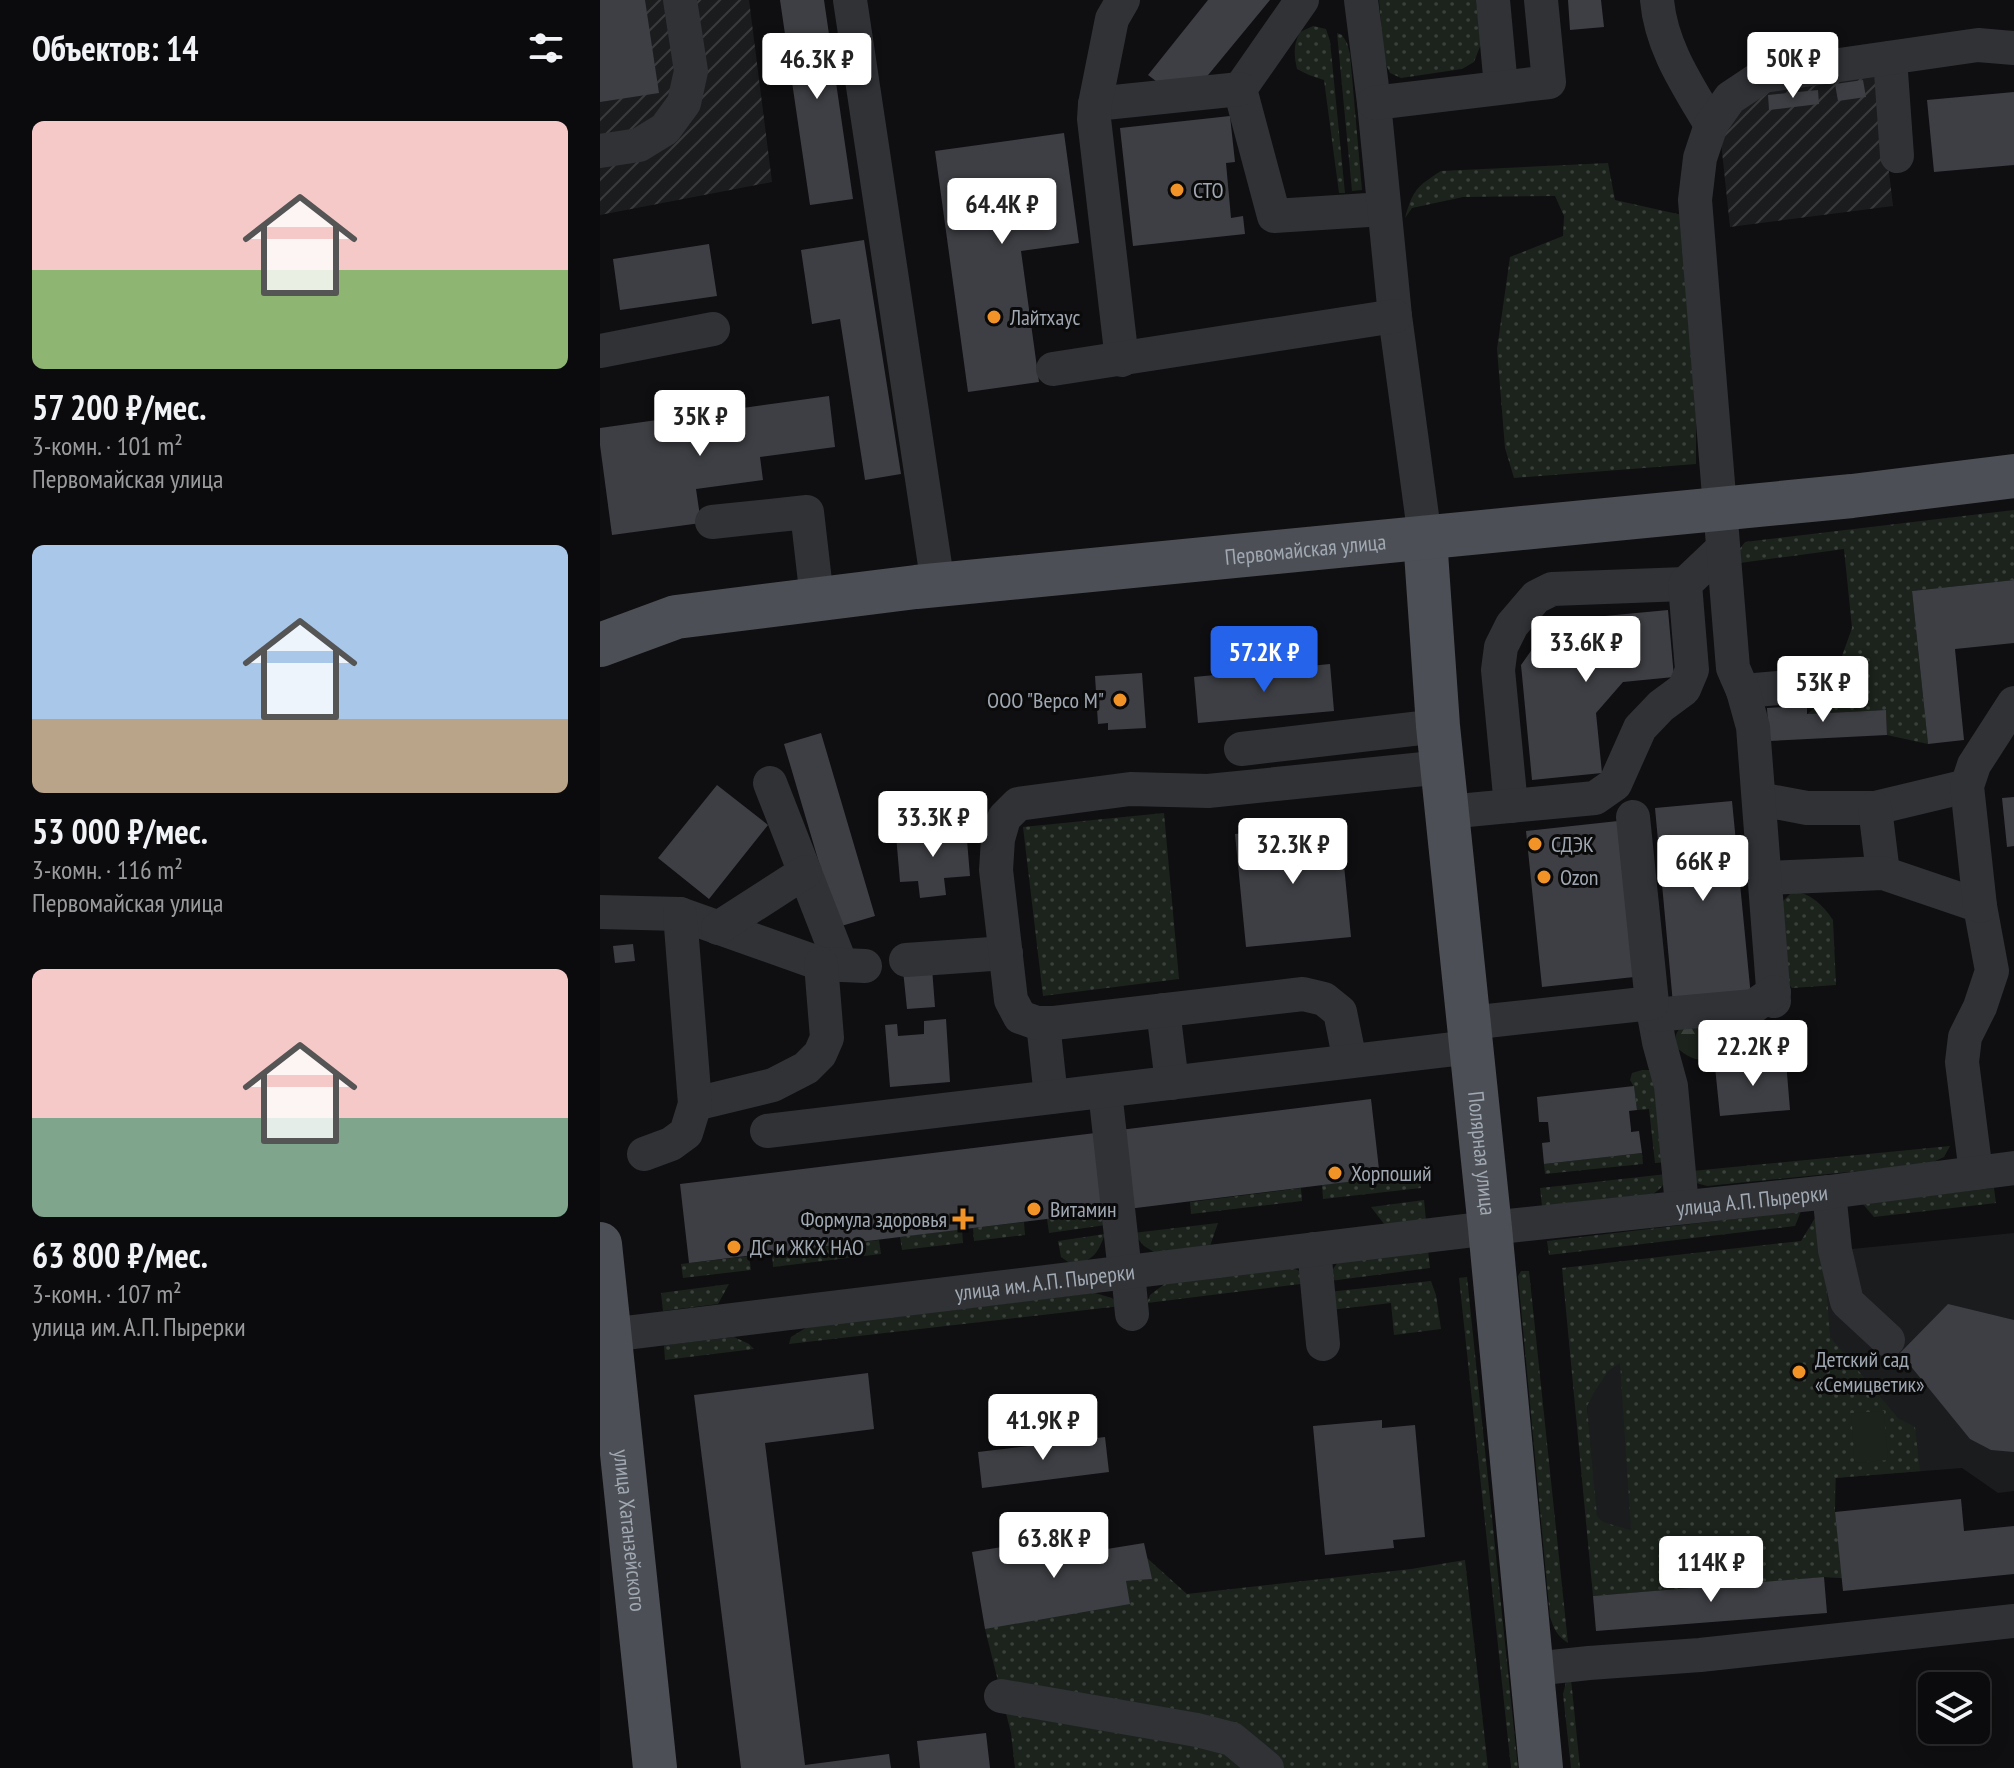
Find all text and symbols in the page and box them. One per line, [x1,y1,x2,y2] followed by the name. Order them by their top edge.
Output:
[32,26,199,70] text: Объектов: 14
[524,26,568,70] icon: filters
[1737,32,1849,100] pin: 50K ₽
[743,33,891,101] pin: 46.3K ₽
[1765,41,1821,74] text: 50K ₽
[780,42,854,75] text: 46.3K ₽
[228,173,372,317] icon: home
[1193,176,1224,204] place label: СТО
[928,178,1076,246] pin: 64.4K ₽
[1168,181,1186,199] marker: СТО
[965,187,1039,220] text: 64.4K ₽
[1009,303,1080,331] place label: Лайтхаус
[985,308,1003,326] marker: Лайтхаус
[32,385,206,429] text: 57 200 ₽/мес.
[644,390,756,458] pin: 35K ₽
[672,399,728,432] text: 35K ₽
[32,429,183,462] text: 3-комн. · 101 m²
[32,462,223,495] text: Первомайская улица
[1223,527,1387,571] street label: Первомайская улица
[228,597,372,741] icon: home
[1512,616,1660,684] pin: 33.6K ₽
[1549,625,1623,658] text: 33.6K ₽
[1190,626,1338,694] pin: 57.2K ₽
[1229,635,1299,668] text: 57.2K ₽
[1767,656,1879,724] pin: 53K ₽
[1795,665,1851,698] text: 53K ₽
[987,686,1104,714] place label: ООО "Версо М"
[1111,691,1129,709] marker: ООО "Версо М"
[859,791,1007,859] pin: 33.3K ₽
[896,800,970,833] text: 33.3K ₽
[32,809,208,853] text: 53 000 ₽/мес.
[1219,818,1367,886] pin: 32.3K ₽
[1256,827,1330,860] text: 32.3K ₽
[1551,830,1594,858] place label: СДЭК
[1526,835,1544,853] marker: СДЭК
[1647,835,1759,903] pin: 66K ₽
[1675,844,1731,877] text: 66K ₽
[32,853,183,886] text: 3-комн. · 116 m²
[1560,863,1599,891] place label: Ozon
[1535,868,1553,886] marker: Ozon
[32,886,223,919] text: Первомайская улица
[1679,1020,1827,1088] pin: 22.2K ₽
[228,1021,372,1165] icon: home
[1716,1029,1790,1062] text: 22.2K ₽
[1462,1090,1503,1217] street label: Полярная улица
[1351,1159,1432,1187] place label: Хорпоший
[1326,1164,1344,1182] marker: Хорпоший
[1675,1178,1829,1222] street label: улица А.П. Пырерки
[1050,1195,1117,1223] place label: Витамин
[1025,1200,1043,1218] marker: Витамин
[800,1205,947,1233] place label: Формула здоровья
[954,1210,972,1228] marker: Формула здоровья
[32,1233,208,1277] text: 63 800 ₽/мес.
[750,1233,864,1261] place label: ДС и ЖКХ НАО
[725,1238,743,1256] marker: ДС и ЖКХ НАО
[953,1257,1136,1307] street label: улица им. А.П. Пырерки
[32,1277,182,1310] text: 3-комн. · 107 m²
[32,1310,246,1343] text: улица им. А.П. Пырерки
[1815,1345,1925,1398] place label: Детский сад «Семицветик»
[1790,1363,1808,1381] marker: Детский сад «Семицветик»
[969,1394,1117,1462] pin: 41.9K ₽
[1006,1403,1080,1436] text: 41.9K ₽
[608,1448,652,1613] street label: улица Хатанзейского
[980,1512,1128,1580] pin: 63.8K ₽
[1017,1521,1091,1554] text: 63.8K ₽
[1646,1536,1776,1604] pin: 114K ₽
[1677,1545,1745,1578] text: 114K ₽
[1918,1672,1990,1744] map controls
[1918,1672,1990,1744] button: layers

